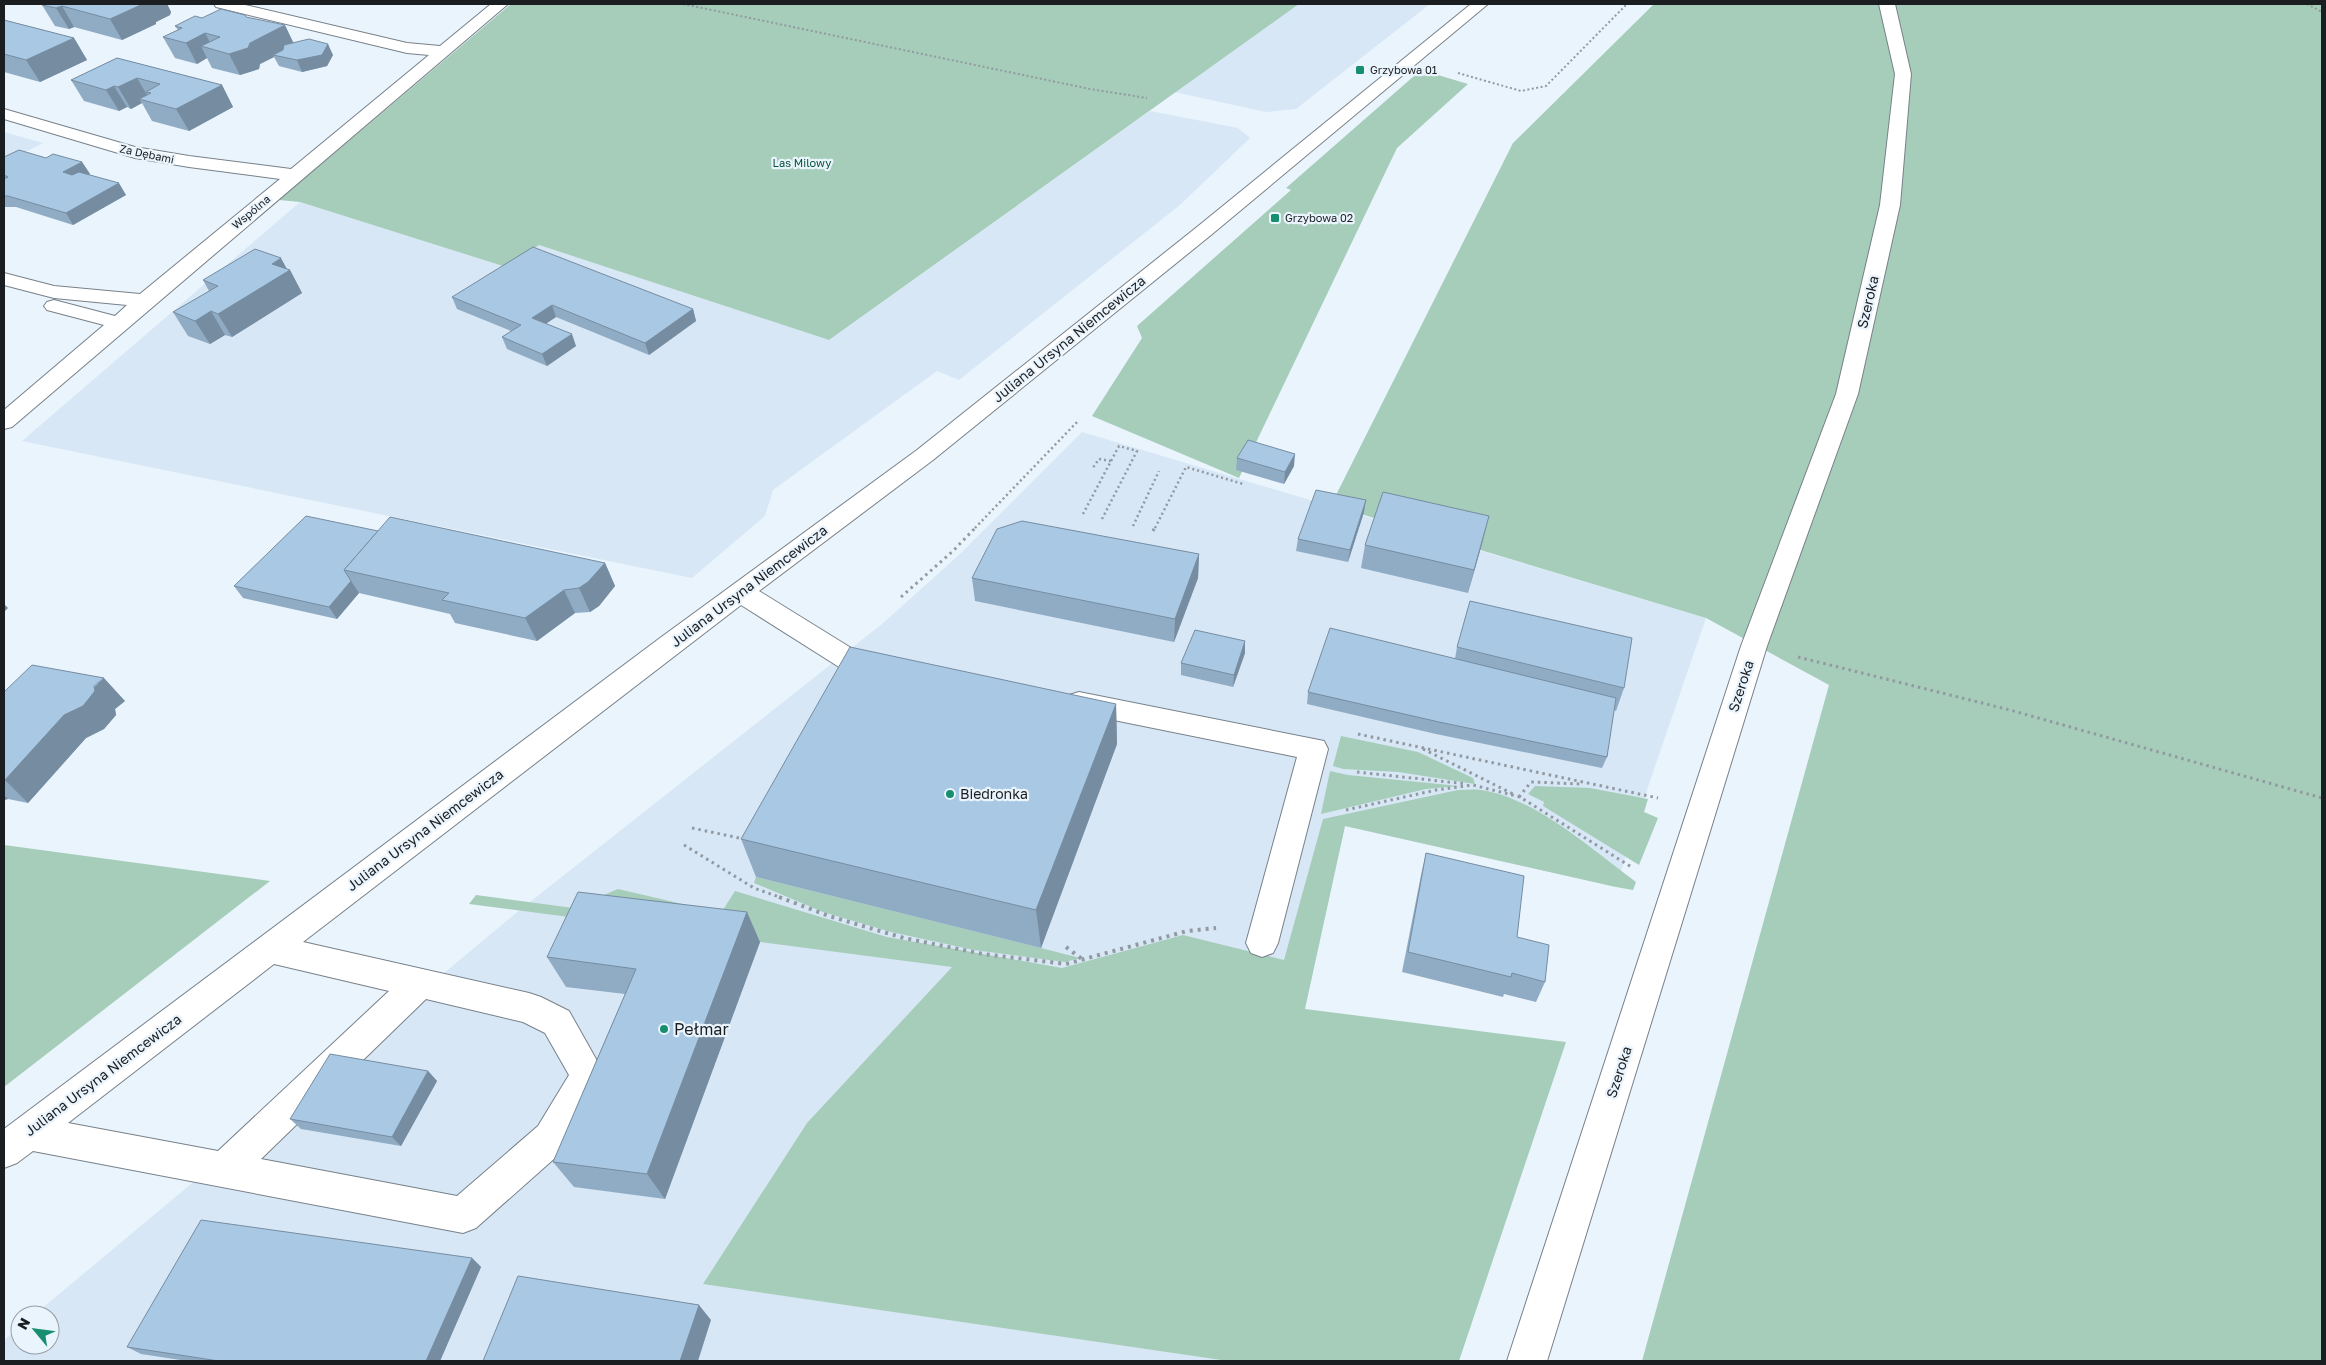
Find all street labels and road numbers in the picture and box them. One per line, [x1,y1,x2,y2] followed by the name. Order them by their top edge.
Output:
[119,141,176,166] street label: Za Dębami
[229,192,272,231] street label: Wspólna
[989,272,1149,406] street label: Juliana Ursyna Niemcewicza
[1853,274,1882,330] street label: Szeroka
[667,521,830,650] street label: Juliana Ursyna Niemcewicza
[1724,658,1757,714] street label: Szeroka
[343,765,506,894] street label: Juliana Ursyna Niemcewicza
[21,1010,184,1139] street label: Juliana Ursyna Niemcewicza
[1602,1044,1635,1100] street label: Szeroka

